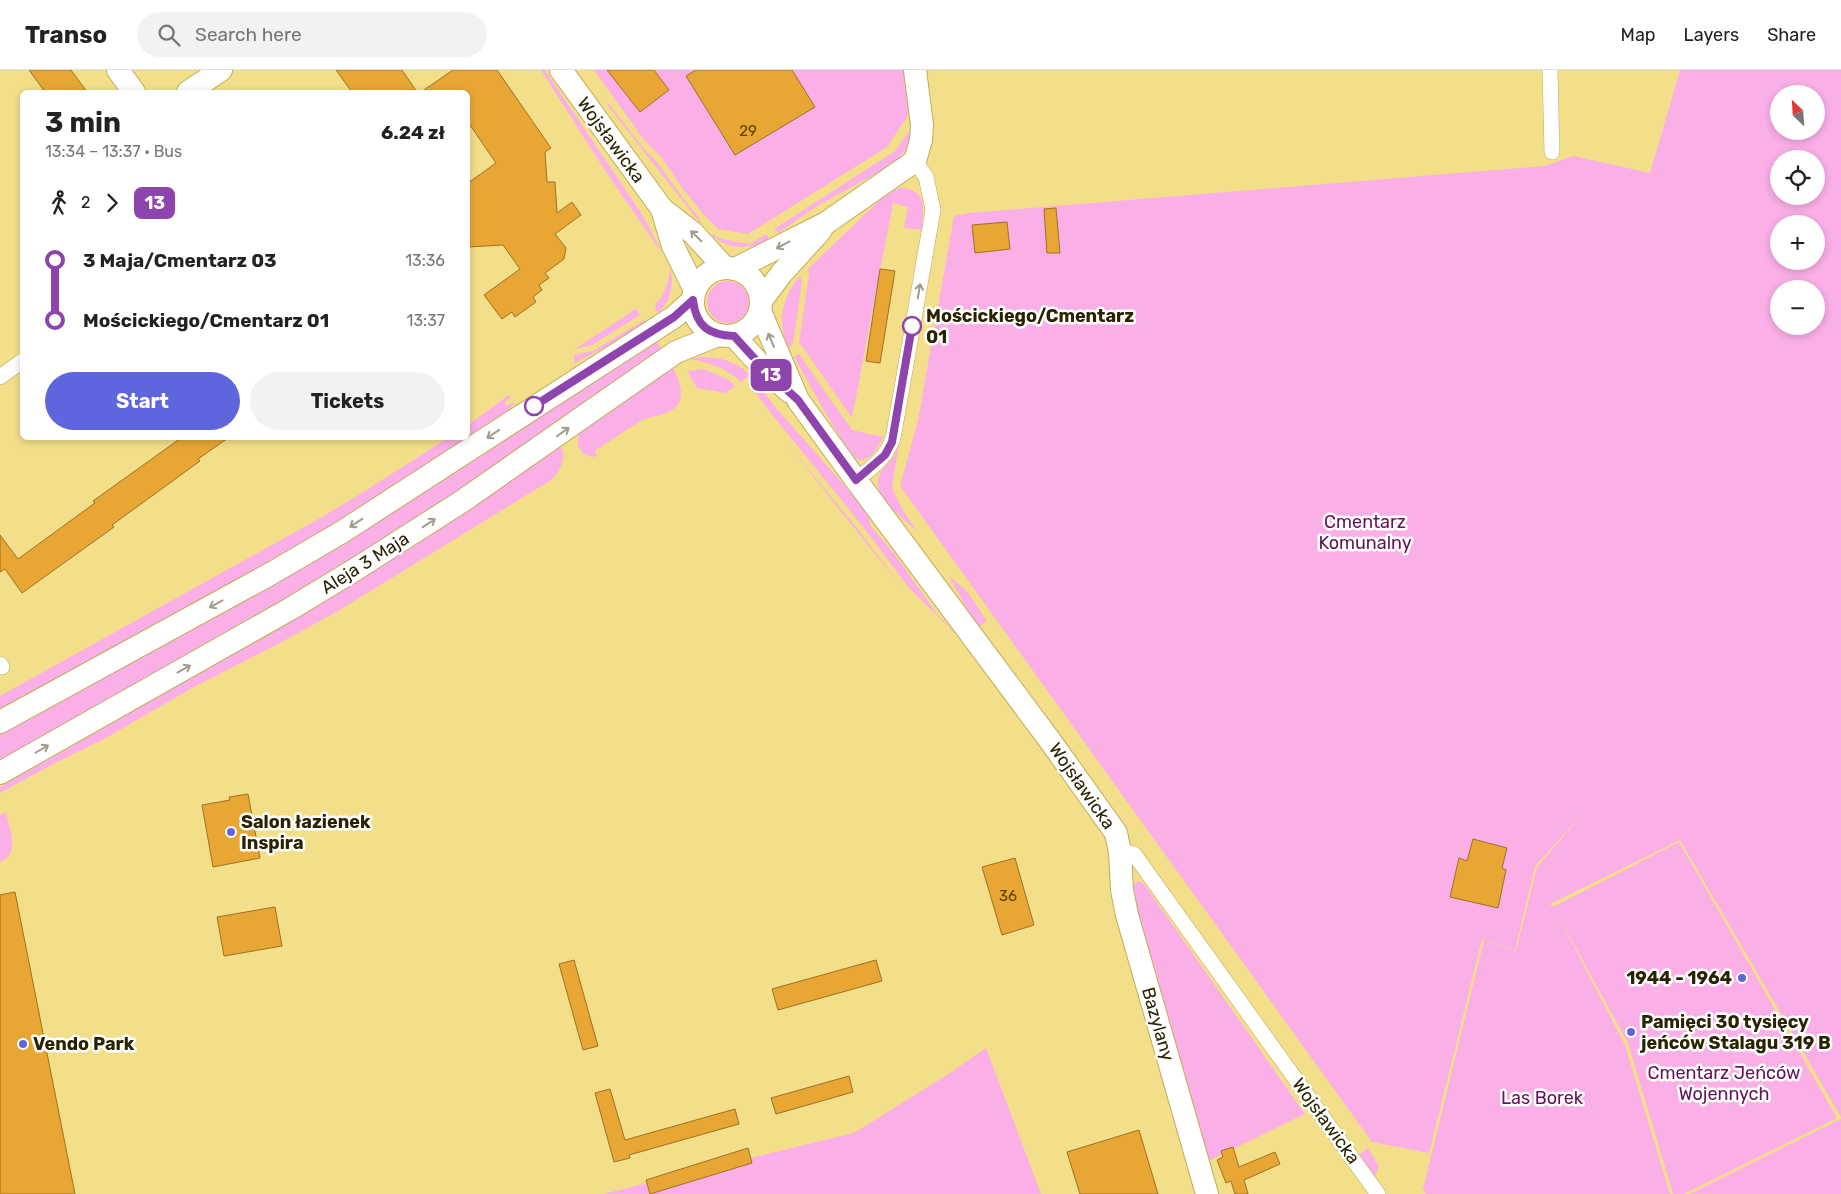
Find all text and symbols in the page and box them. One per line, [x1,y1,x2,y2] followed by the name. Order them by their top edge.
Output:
[137,12,487,57] search box
[25,21,107,49] text: Transo
[155,21,183,49] icon: search
[195,23,302,46] text: Search here
[1621,24,1656,46] text: Map
[1684,24,1739,46] text: Layers
[1767,24,1816,46] text: Share
[1770,85,1825,140] north arrow
[1770,85,1825,335] map controls
[572,93,650,187] street label: Wojsławicka
[45,106,121,139] text: 3 min
[381,121,445,144] text: 6.24 zł
[739,122,757,140] house number: 29
[45,142,182,161] text: 13:34 – 13:37 · Bus
[1770,150,1825,205] button: locate
[45,189,73,217] icon: walk
[98,189,126,217] icon: forward
[144,192,165,214] text: 13
[81,193,90,212] text: 2
[1770,215,1825,270] button: +
[690,230,702,242] one-way arrow
[776,240,790,250] one-way arrow
[83,249,277,272] text: 3 Maja/Cmentarz 03
[405,251,445,270] text: 13:36
[1770,280,1825,335] button: −
[914,284,924,300] one-way arrow
[926,305,1134,348] place label: Mościckiego/Cmentarz 01
[83,309,329,332] text: Mościckiego/Cmentarz 01
[407,311,445,330] text: 13:37
[902,316,922,336] marker: Mościckiego/Cmentarz 01
[766,333,776,348] one-way arrow
[748,359,794,391] line badge: 13
[761,364,781,386] text: 13
[45,372,240,430] button: Start
[250,372,445,430] button: Tickets
[524,396,544,416] unlabelled marker
[556,427,570,437] one-way arrow
[486,429,500,439] one-way arrow
[1318,511,1412,554] park label: Cmentarz Komunalny
[350,518,364,528] one-way arrow
[421,518,435,528] one-way arrow
[317,527,413,599] street label: Aleja 3 Maja
[209,599,223,609] one-way arrow
[176,663,190,673] one-way arrow
[1044,738,1120,834] street label: Wojsławicka
[35,743,49,753] one-way arrow
[241,811,371,854] place label: Salon łazienek Inspira
[225,826,237,838] marker: Salon łazienek Inspira
[999,887,1017,905] house number: 36
[1626,967,1732,989] place label: 1944 - 1964
[1736,972,1748,984] marker: 1944 - 1964
[1137,984,1179,1064] street label: Bazylany
[1640,1011,1831,1054] place label: Pamięci 30 tysięcy jeńców Stalagu 319 B
[1625,1026,1637,1038] marker: Pamięci 30 tysięcy jeńców Stalagu 319 B
[33,1033,135,1055] place label: Vendo Park
[17,1038,29,1050] marker: Vendo Park
[1647,1062,1801,1105] park label: Cmentarz Jeńców Wojennych
[1287,1074,1365,1168] street label: Wojsławicka
[1501,1087,1584,1109] park label: Las Borek

